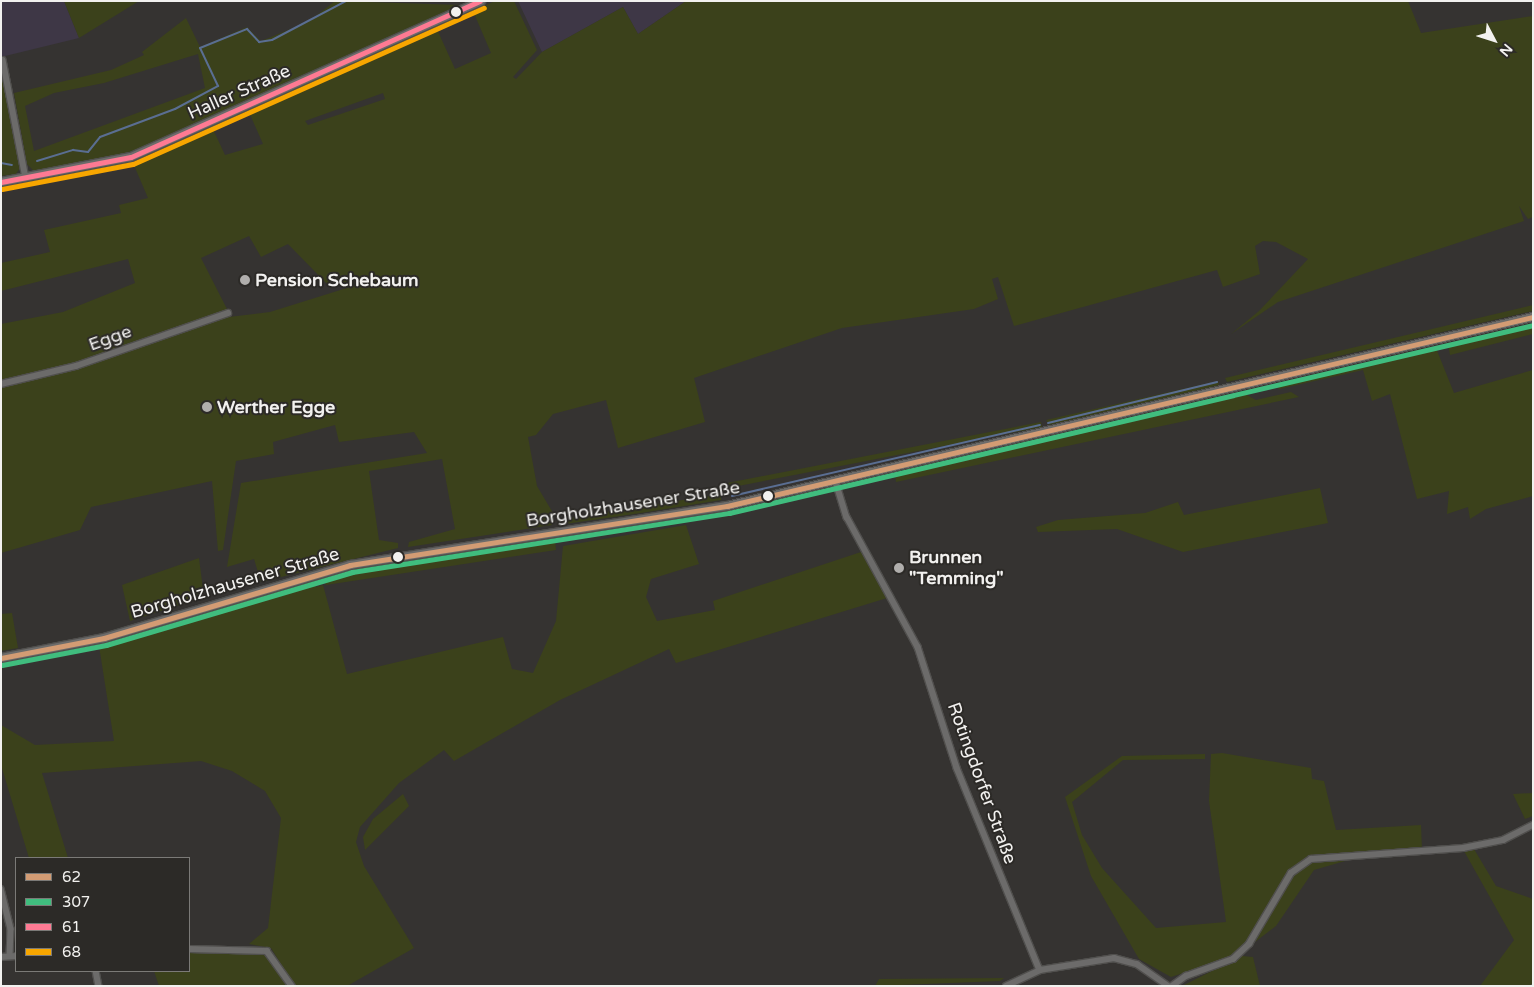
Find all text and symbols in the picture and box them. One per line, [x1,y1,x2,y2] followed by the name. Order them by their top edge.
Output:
[451,7,461,17] unlabelled marker
[1469,15,1519,65] north arrow
[1496,40,1516,60] text: N
[184,60,294,124] street label: Haller Straße
[255,269,418,291] place label: Pension Schebaum
[239,274,251,286] marker: Pension Schebaum
[86,320,134,356] street label: Egge
[217,396,335,418] place label: Werther Egge
[201,401,213,413] marker: Werther Egge
[525,476,741,532] street label: Borgholzhausener Straße
[763,491,773,501] unlabelled marker
[128,543,342,623] street label: Borgholzhausener Straße
[909,547,1004,590] place label: Brunnen "Temming"
[393,552,403,562] unlabelled marker
[893,562,905,574] marker: Brunnen "Temming"
[943,699,1021,867] street label: Rotingdorfer Straße
[15,857,190,972] legend
[62,868,81,886] text: 62
[62,893,90,911] text: 307
[62,918,81,936] text: 61
[62,943,81,961] text: 68

